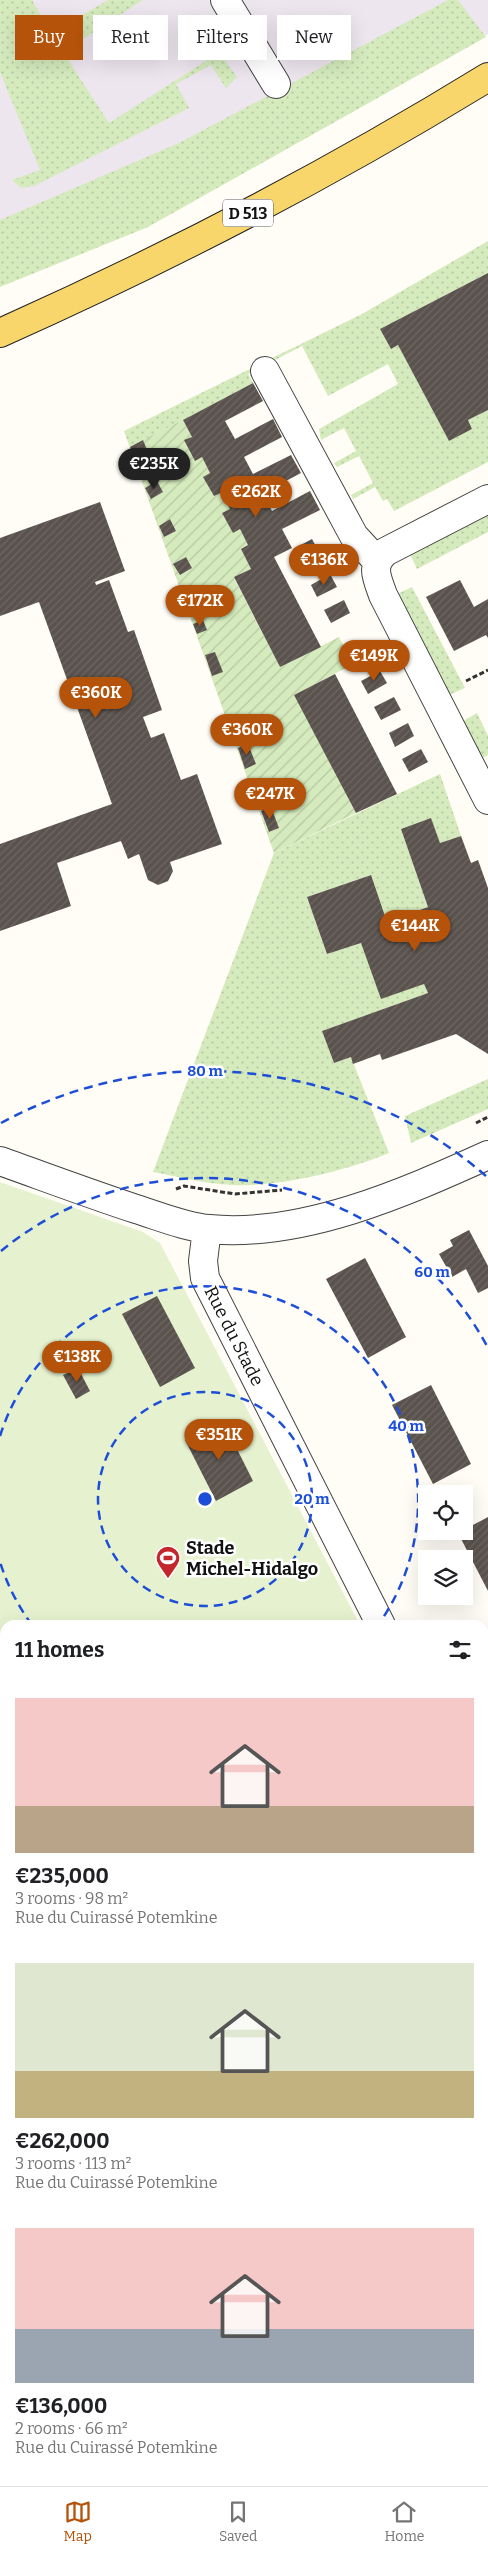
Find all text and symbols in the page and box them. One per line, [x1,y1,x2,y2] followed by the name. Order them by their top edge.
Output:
[15,15,83,60] chip: Buy
[93,15,168,60] chip: Rent
[178,15,267,60] chip: Filters
[277,15,351,60] chip: New
[223,200,273,227] road number: D 513
[119,448,189,490] pin: €235K
[129,454,179,473] text: €235K
[221,476,291,518] pin: €262K
[231,482,281,501] text: €262K
[289,544,359,586] pin: €136K
[300,550,348,569] text: €136K
[165,584,235,627] pin: €172K
[177,591,223,610] text: €172K
[339,640,409,682] pin: €149K
[350,646,398,665] text: €149K
[61,676,131,719] pin: €360K
[70,683,122,702] text: €360K
[212,714,282,756] pin: €360K
[221,720,273,739] text: €360K
[235,778,305,820] pin: €247K
[245,784,295,803] text: €247K
[380,910,450,952] pin: €144K
[390,916,440,935] text: €144K
[187,1062,223,1080] text: 80 m
[414,1263,450,1281] text: 60 m
[199,1283,269,1389] street label: Rue du Stade
[42,1340,112,1383] pin: €138K
[53,1347,101,1366] text: €138K
[388,1417,425,1435] text: 40 m
[184,1418,254,1461] pin: €351K
[195,1425,243,1444] text: €351K
[418,1485,473,1605] map controls
[418,1485,473,1540] button: locate
[196,1490,214,1508] centre of rings
[295,1490,330,1508] text: 20 m
[186,1537,318,1580] place label: Stade Michel-Hidalgo
[155,1545,181,1579] sports icon: Stade Michel-Hidalgo
[418,1550,473,1605] button: layers
[446,1636,474,1664] icon: filters
[15,1637,104,1663] text: 11 homes
[200,1731,290,1821] icon: home
[15,1863,109,1889] text: €235,000
[15,1889,128,1908] text: 3 rooms · 98 m²
[15,1908,217,1927] text: Rue du Cuirassé Potemkine
[200,1996,290,2086] icon: home
[15,2128,110,2154] text: €262,000
[15,2154,131,2173] text: 3 rooms · 113 m²
[15,2173,217,2192] text: Rue du Cuirassé Potemkine
[200,2261,290,2351] icon: home
[15,2393,107,2419] text: €136,000
[15,2419,128,2438] text: 2 rooms · 66 m²
[15,2438,217,2457] text: Rue du Cuirassé Potemkine
[64,2498,92,2545] tab: Map
[219,2498,257,2545] tab: Saved
[384,2498,424,2545] tab: Home

